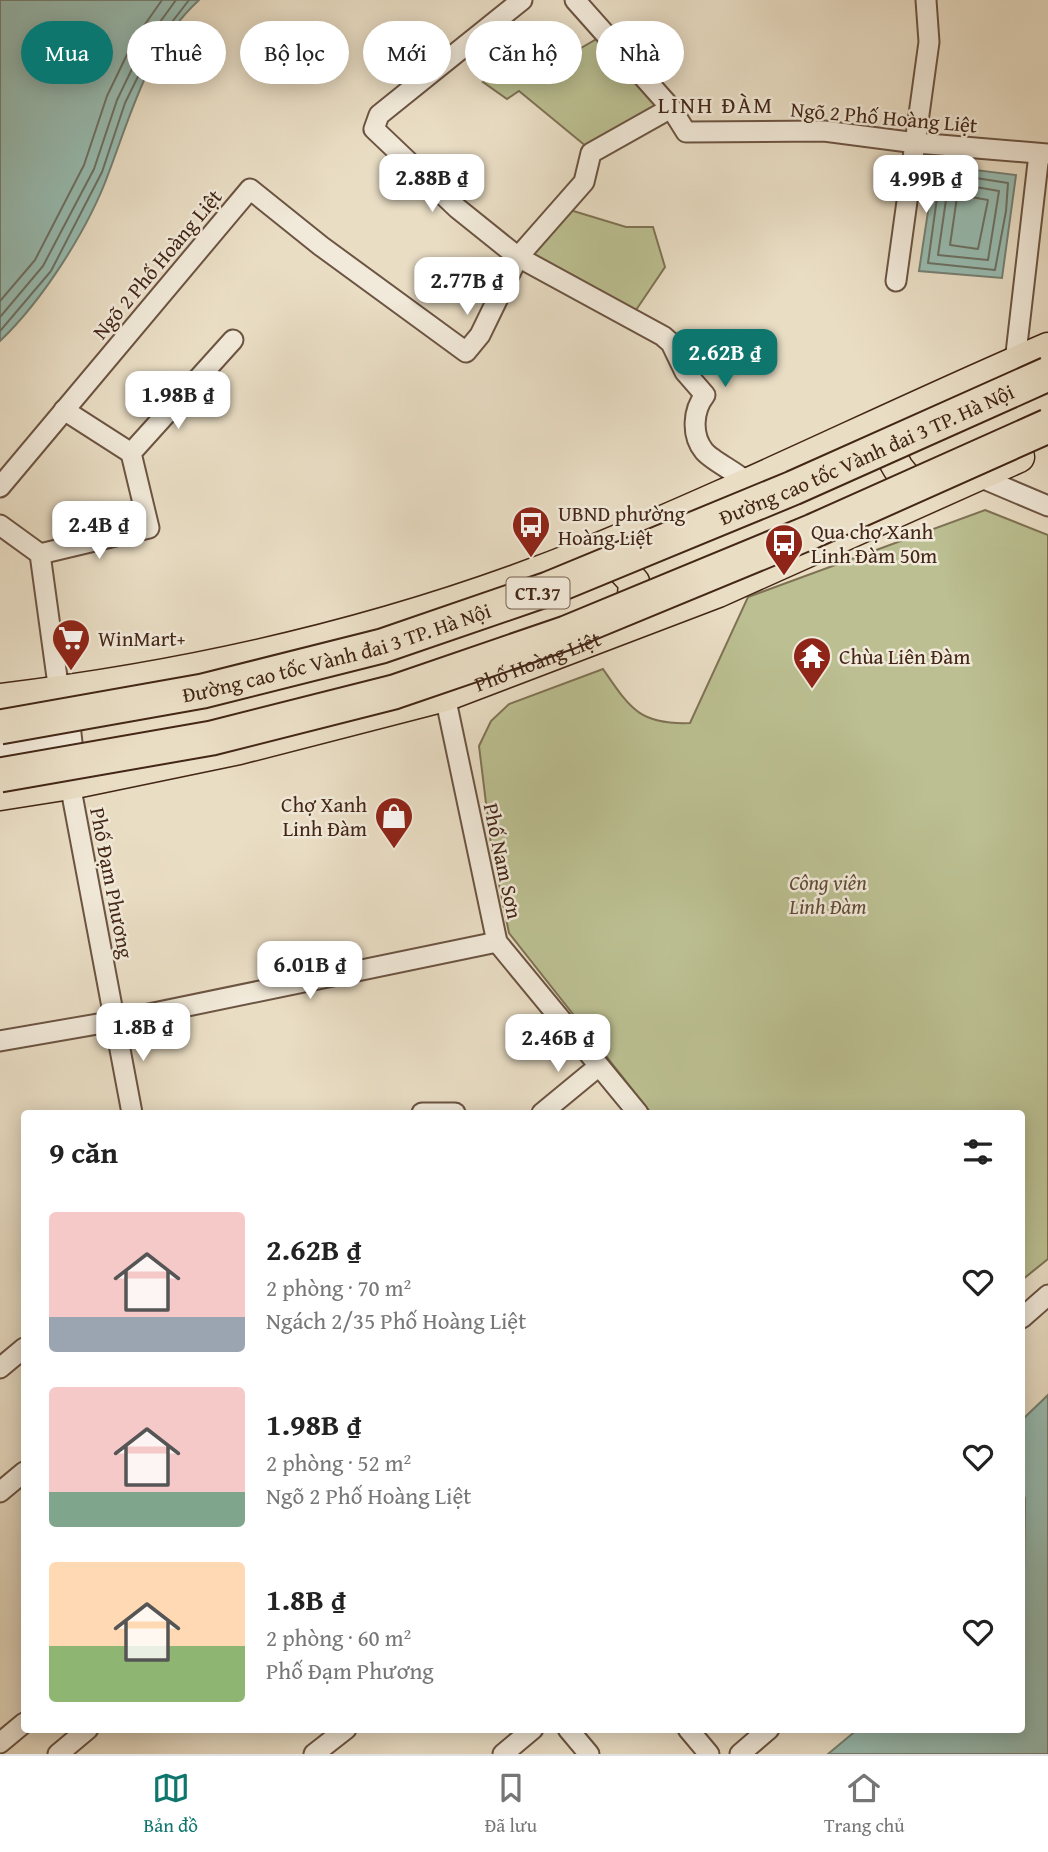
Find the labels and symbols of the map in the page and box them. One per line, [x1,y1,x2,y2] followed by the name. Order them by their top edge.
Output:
[658,88,774,121] district label: LINH ĐÀM
[789,93,979,141] street label: Ngõ 2 Phố Hoàng Liệt
[367,154,497,214] pin: 2.88B ₫
[861,156,991,215] pin: 4.99B ₫
[85,182,230,346] street label: Ngõ 2 Phố Hoàng Liệt
[402,258,532,317] pin: 2.77B ₫
[660,330,790,389] pin: 2.62B ₫
[113,372,243,431] pin: 1.98B ₫
[714,376,1019,532] street label: Đường cao tốc Vành đai 3 TP. Hà Nội
[558,498,686,553] place label: UBND phường Hoàng Liệt
[42,502,156,561] pin: 2.4B ₫
[510,504,552,559] bus stop icon: UBND phường Hoàng Liệt
[811,516,937,571] place label: Qua chợ Xanh Linh Đàm 50m
[763,522,805,577] bus stop icon: Qua chợ Xanh Linh Đàm 50m
[506,578,570,608] road number: CT.37
[180,594,495,710] street label: Đường cao tốc Vành đai 3 TP. Hà Nội
[50,617,92,672] supermarket icon: WinMart+
[470,622,606,699] street label: Phố Hoàng Liệt
[98,623,186,654] place label: WinMart+
[791,635,833,690] temple icon: Chùa Liên Đàm
[839,641,970,672] place label: Chùa Liên Đàm
[281,789,367,844] place label: Chợ Xanh Linh Đàm
[373,795,415,850] shop icon: Chợ Xanh Linh Đàm
[476,800,530,922] street label: Phố Nam Sơn
[82,805,142,962] street label: Phố Đạm Phương
[788,867,867,922] park label: Công viên Linh Đàm
[245,942,375,1001] pin: 6.01B ₫
[86,1004,200,1063] pin: 1.8B ₫
[493,1014,623,1074] pin: 2.46B ₫

